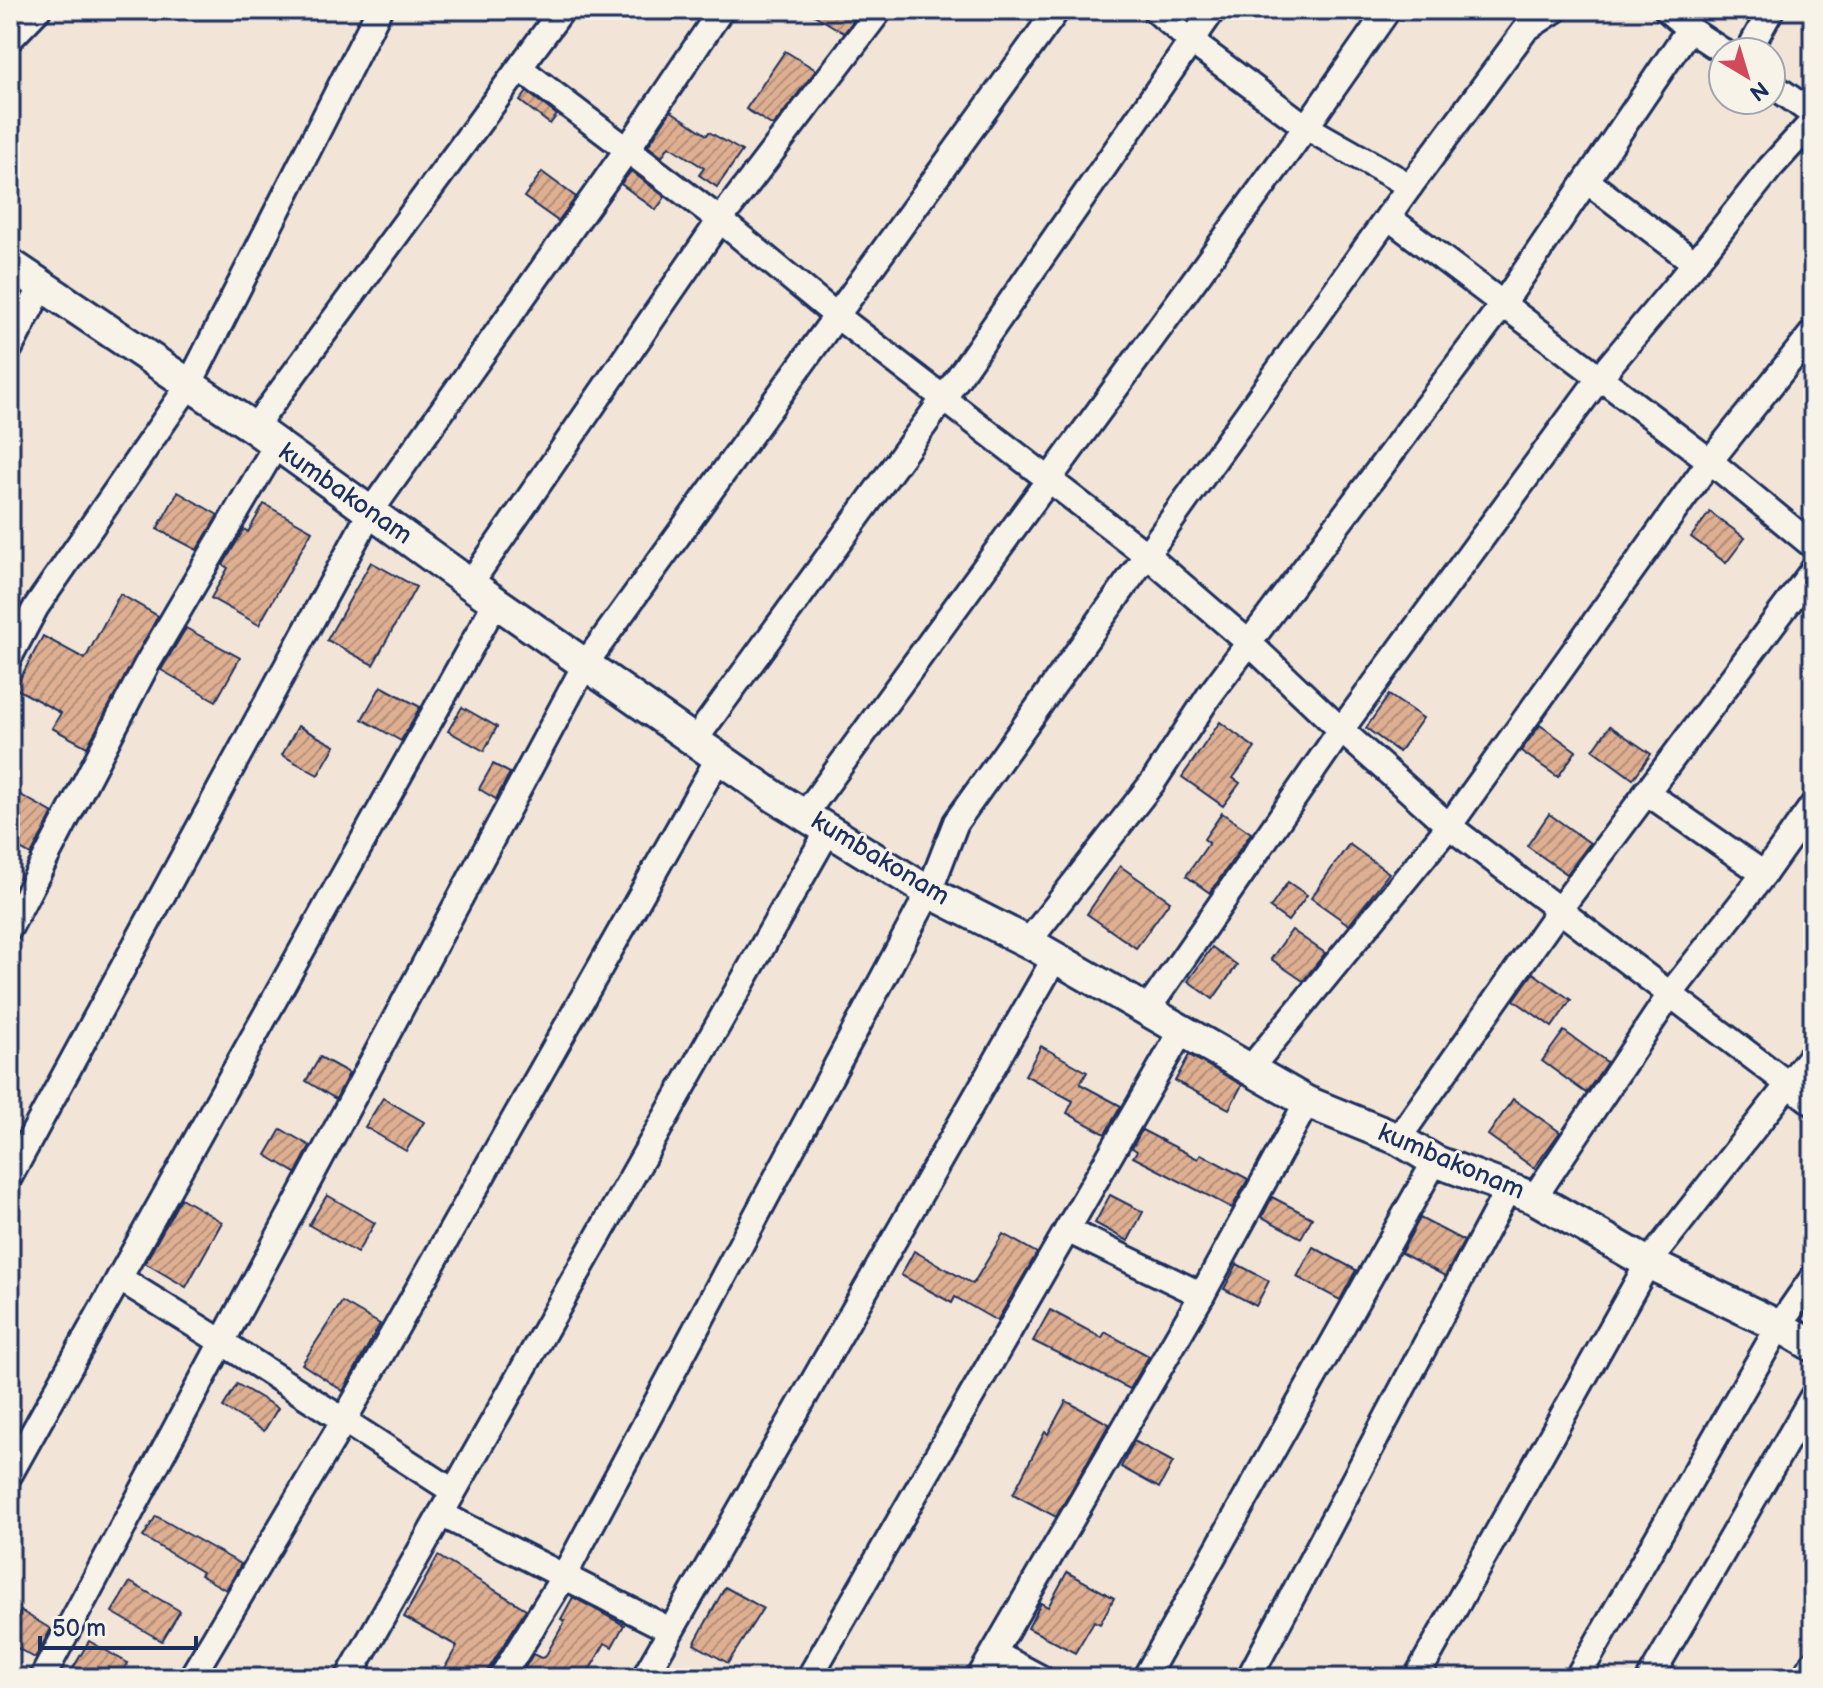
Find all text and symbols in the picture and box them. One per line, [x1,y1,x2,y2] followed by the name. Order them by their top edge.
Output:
[1707,36,1787,116] north arrow
[1744,75,1773,106] text: N
[272,437,418,551] street label: kumbakonam
[805,806,955,912] street label: kumbakonam
[1373,1117,1529,1207] street label: kumbakonam
[40,1600,196,1650] scale bar
[52,1614,106,1643] text: 50 m

